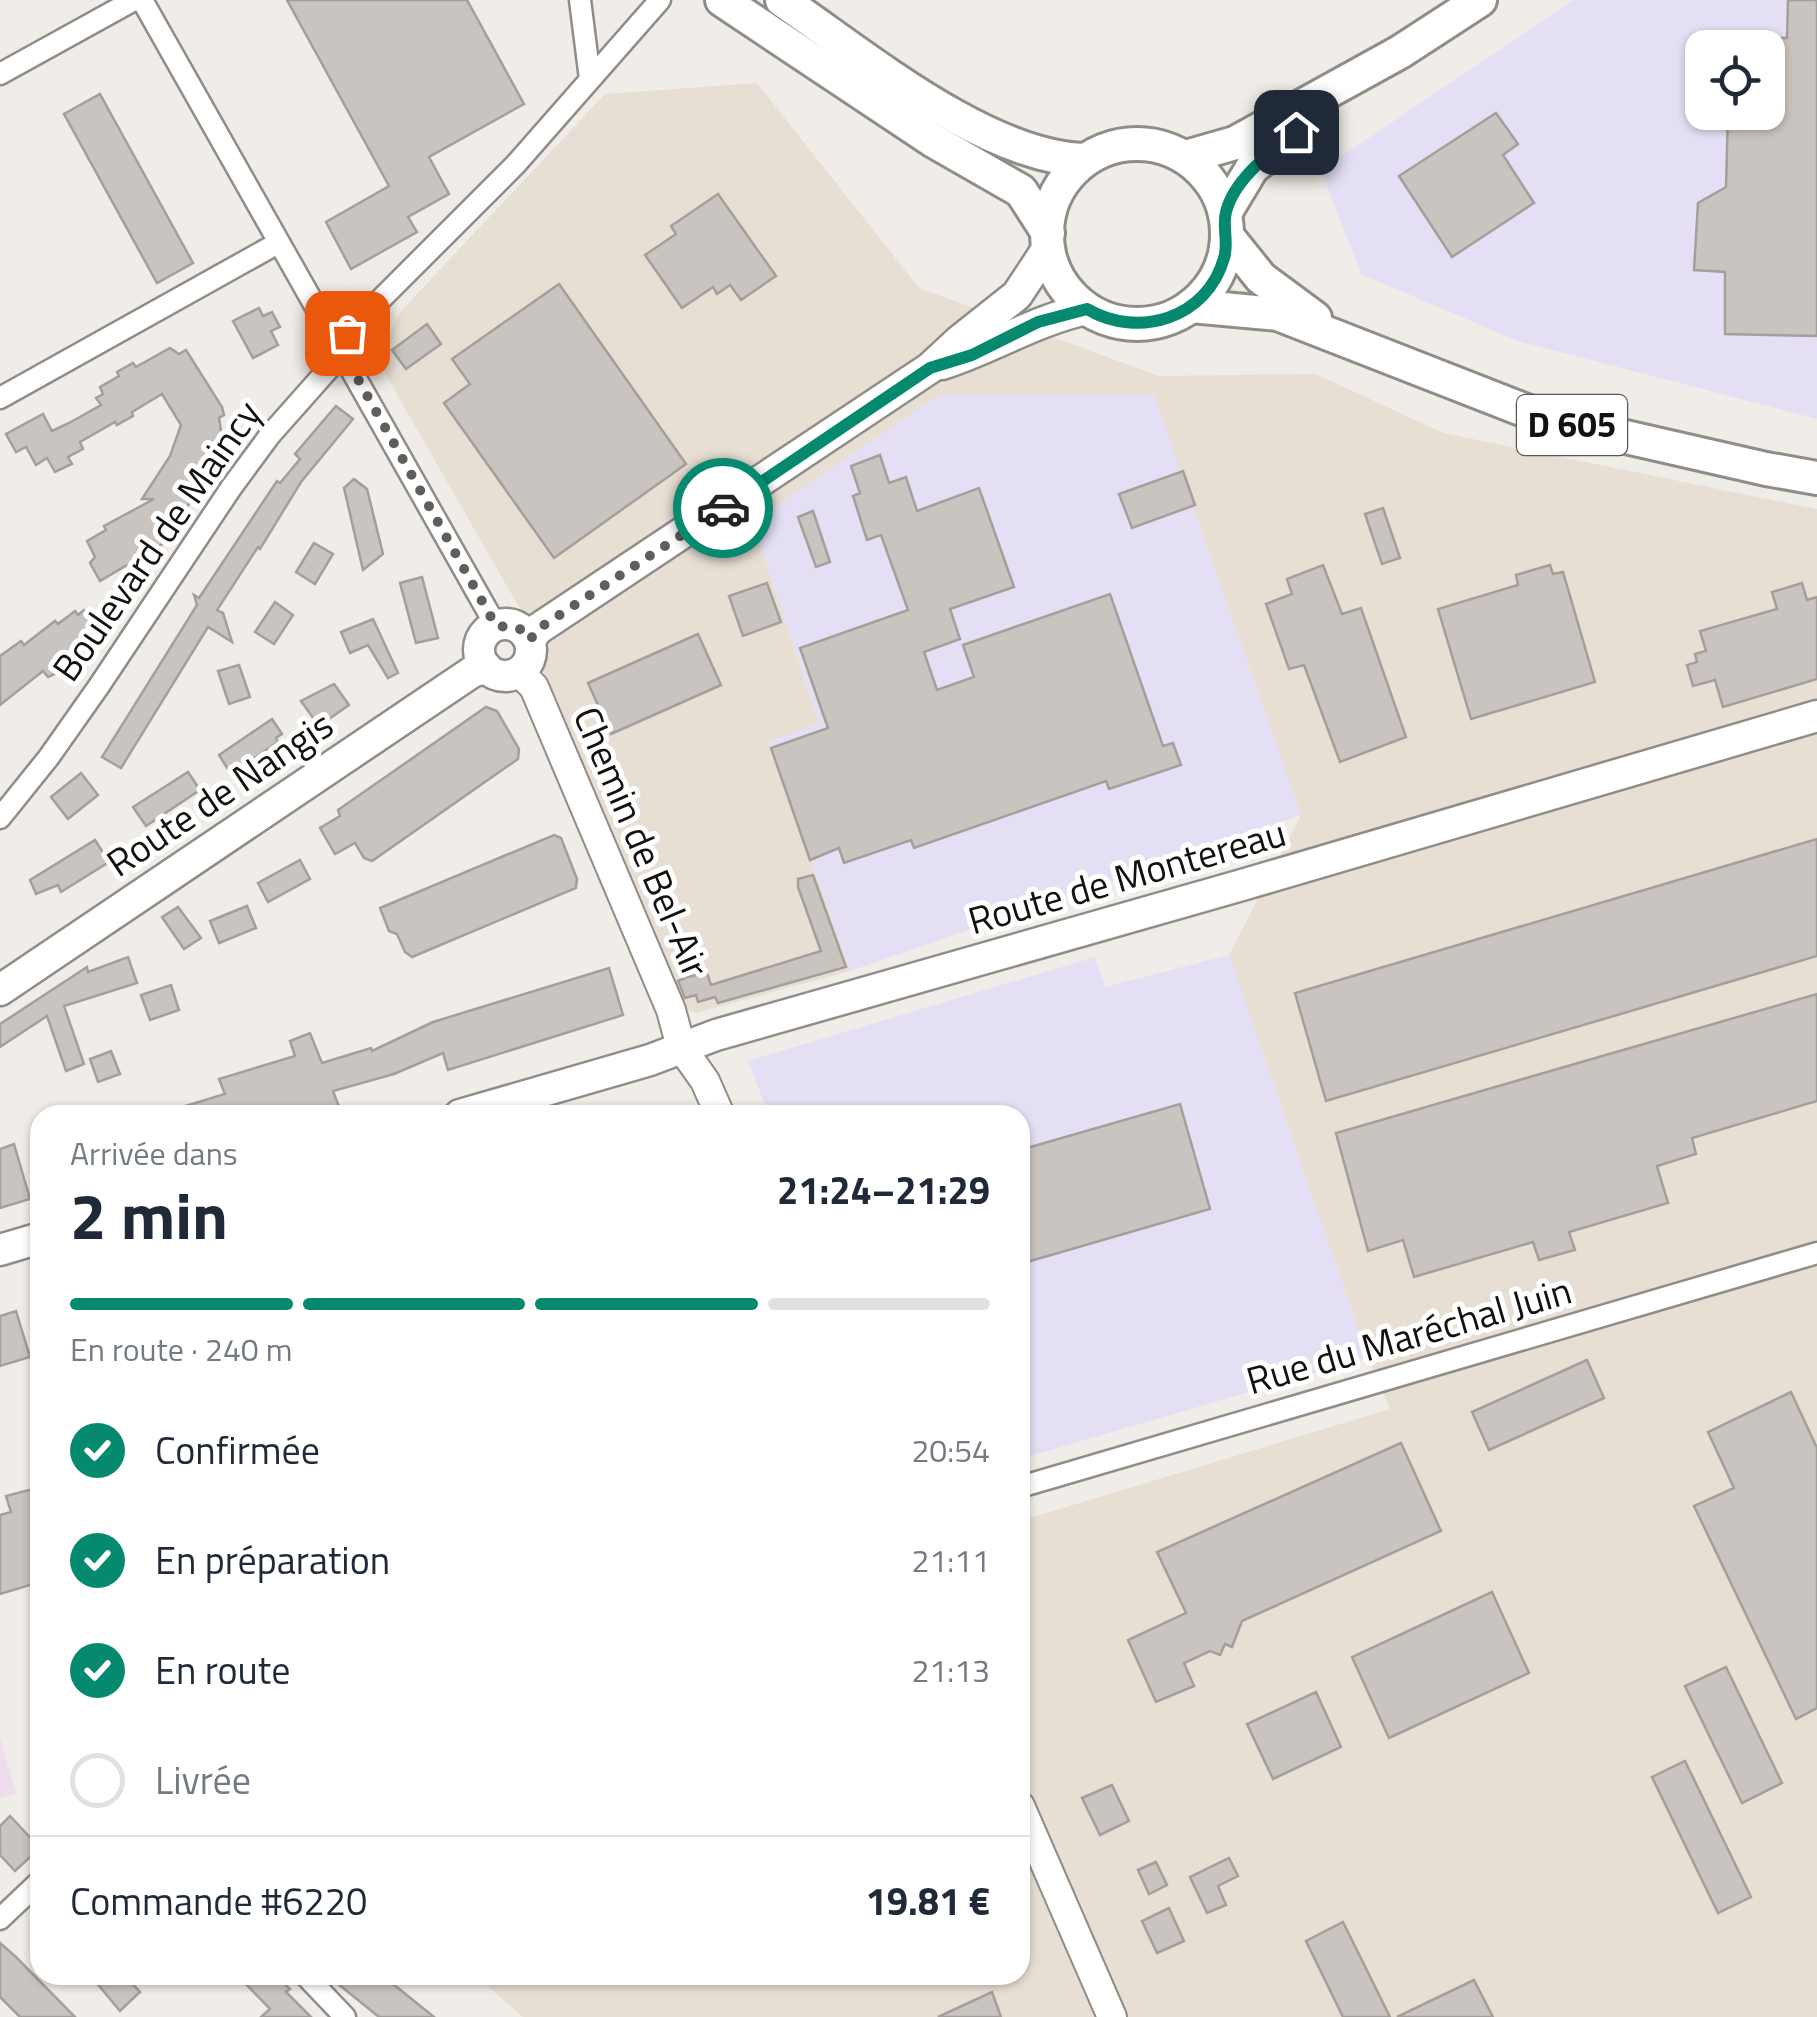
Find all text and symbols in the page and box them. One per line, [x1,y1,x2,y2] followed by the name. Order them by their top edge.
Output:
[1685,30,1785,130] map controls
[1685,30,1785,130] button: locate
[1254,90,1339,175] pin
[1269,105,1324,160] icon: home
[305,291,390,376] pin
[320,306,375,361] icon: bag
[37,388,275,693] street label: Boulevard de Maincy
[1517,395,1627,455] road number: D 605
[673,458,773,558] courier
[696,481,751,536] icon: car
[94,696,344,891] street label: Route de Nangis
[559,697,725,986] street label: Chemin de Bel-Air
[961,803,1292,949] street label: Route de Montereau
[70,1129,238,1177] text: Arrivée dans
[777,1161,990,1219] text: 21:24–21:29
[70,1165,228,1264] text: 2 min
[1239,1261,1578,1409] street label: Rue du Maréchal Juin
[70,1325,293,1373] text: En route · 240 m
[155,1421,320,1479] text: Confirmée
[70,1423,125,1478] icon: check
[911,1426,990,1474] text: 20:54
[155,1531,390,1589] text: En préparation
[70,1533,125,1588] icon: check
[911,1536,990,1584] text: 21:11
[155,1641,290,1699] text: En route
[70,1643,125,1698] icon: check
[911,1646,990,1694] text: 21:13
[155,1751,251,1809] text: Livrée
[70,1872,367,1930] text: Commande #6220
[866,1872,990,1930] text: 19.81 €

